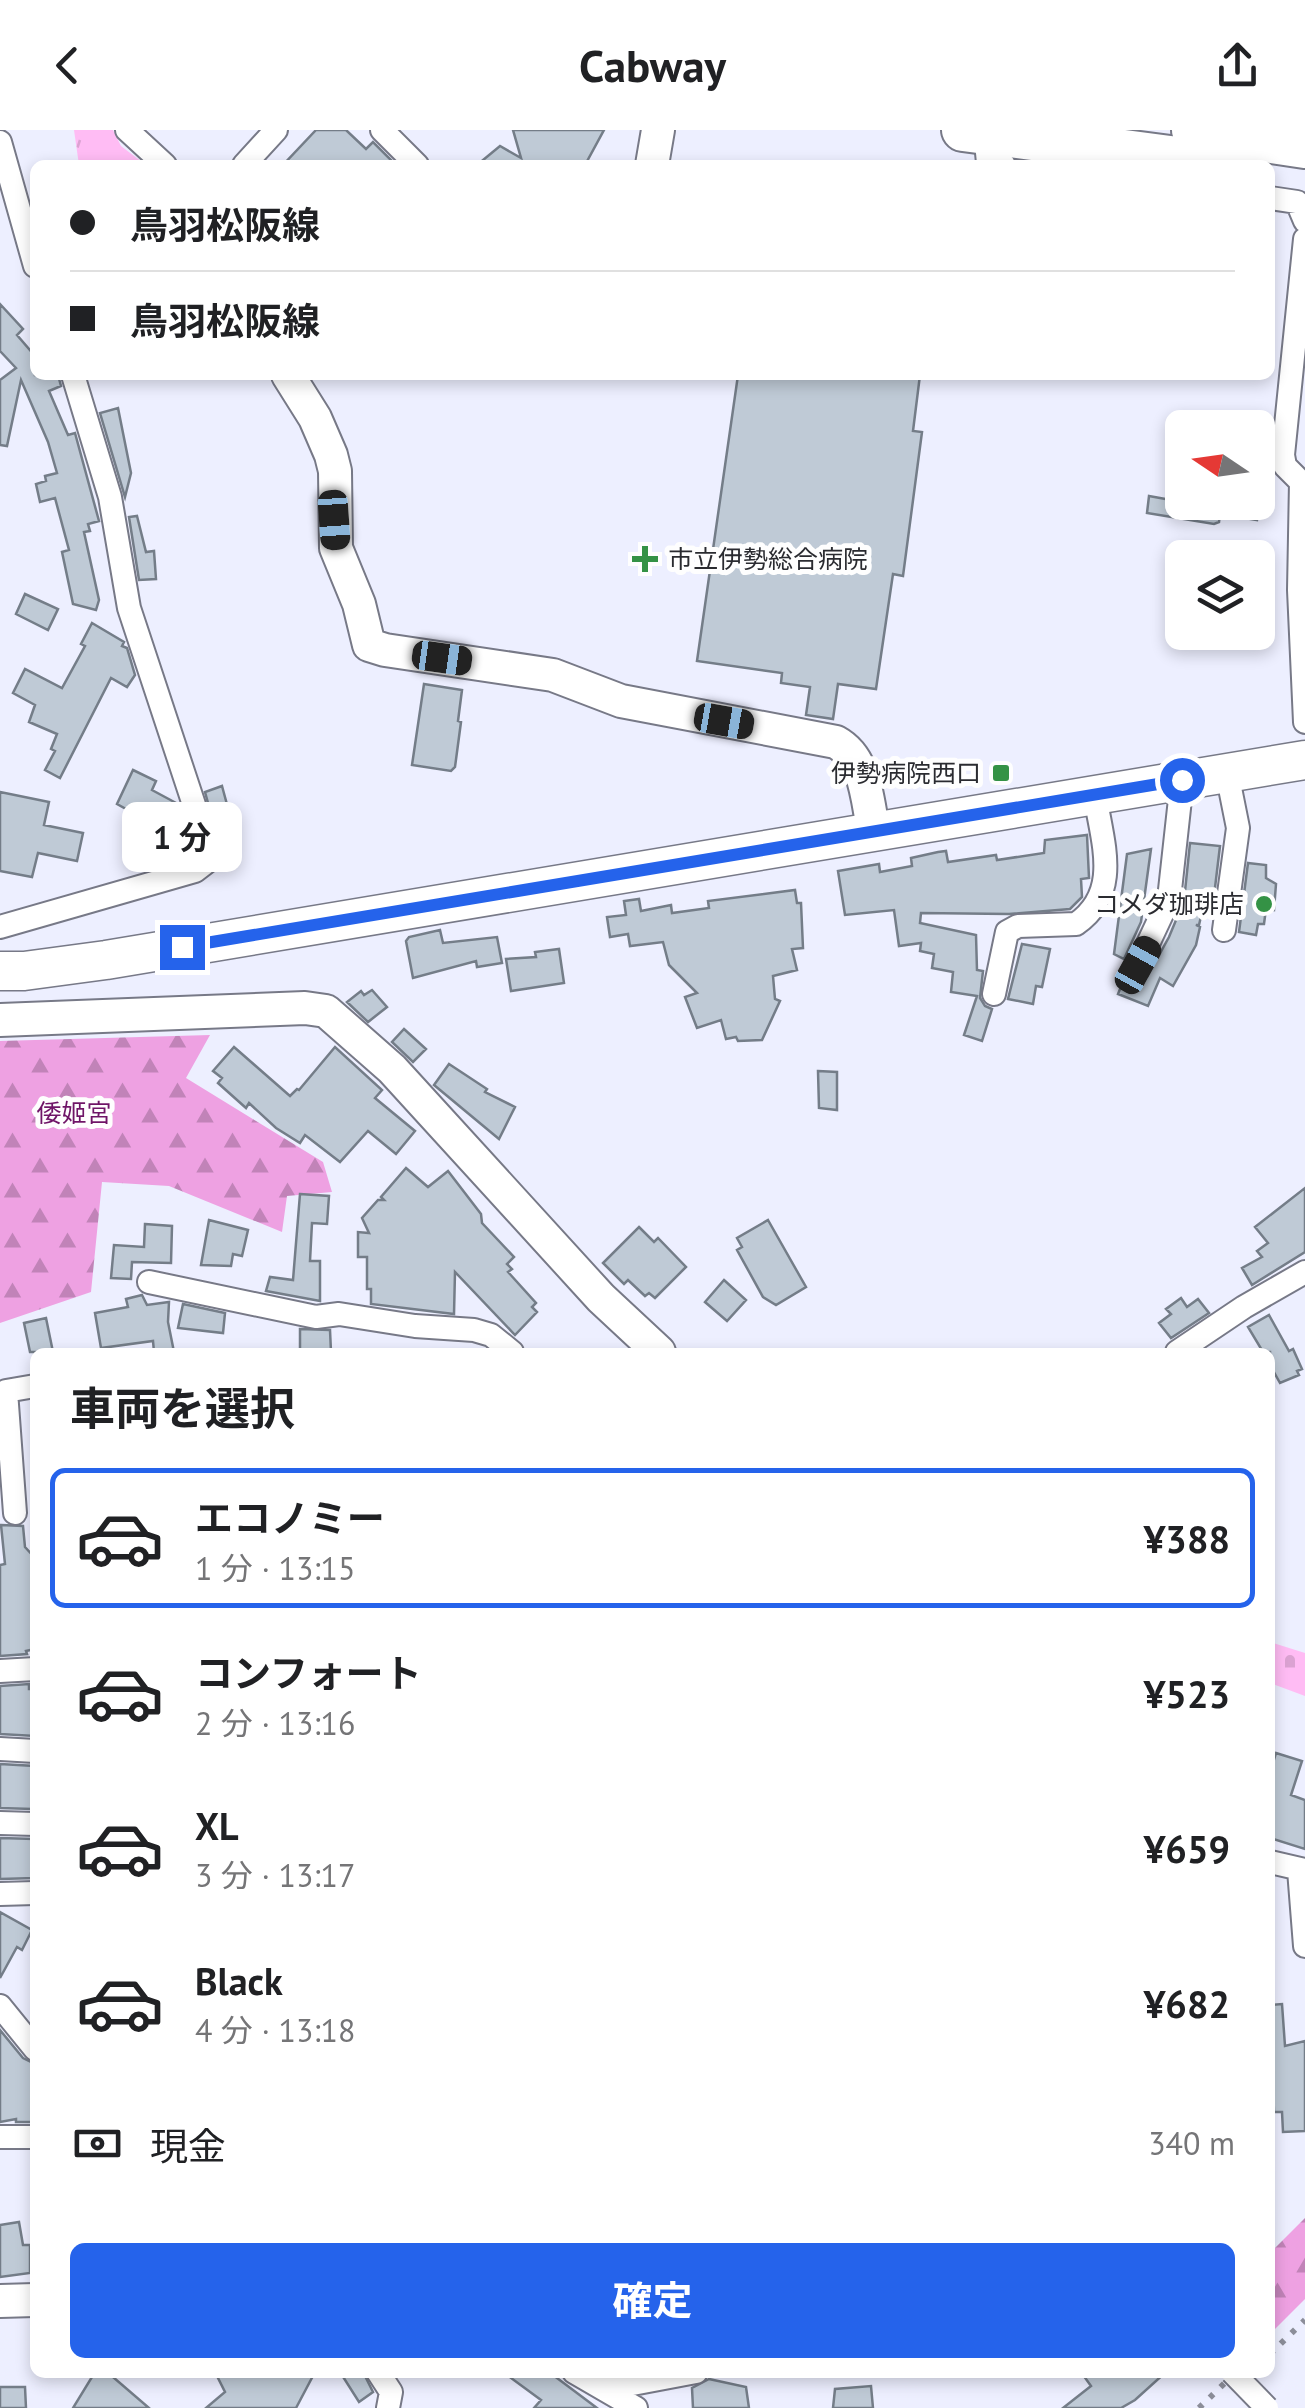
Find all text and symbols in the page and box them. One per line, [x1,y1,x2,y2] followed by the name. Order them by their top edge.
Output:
[579,36,726,94] text: Cabway
[40,38,95,93] icon: back
[1210,38,1265,93] icon: share
[130,200,320,249] text: 鳥羽松阪線
[130,296,320,345] text: 鳥羽松阪線
[1165,410,1275,520] north arrow
[1165,410,1275,650] map controls
[317,489,351,551] car
[1165,540,1275,650] button: layers
[668,543,868,575] place label: 市立伊勢総合病院
[632,546,658,572] marker: 市立伊勢総合病院
[410,639,474,677] car
[692,701,756,741] car
[831,757,981,789] place label: 伊勢病院西口
[1160,758,1205,803] route start
[990,762,1012,784] marker: 伊勢病院西口
[122,802,242,872] callout: 1 分
[153,816,211,858] text: 1 分
[1094,888,1244,920] place label: コメダ珈琲店
[1253,893,1275,915] marker: コメダ珈琲店
[160,925,205,970] route end
[1110,931,1166,999] car
[36,1097,112,1129] park label: 倭姬宮
[70,1379,295,1437] text: 車両を選択
[75,1493,165,1583] icon: car
[195,1493,385,1542] text: エコノミー
[1144,1514,1230,1563] text: ¥388
[195,1547,355,1589] text: 1 分 · 13:15
[75,1648,165,1738] icon: car
[195,1648,422,1697] text: コンフォート
[1144,1669,1230,1718] text: ¥523
[195,1702,355,1744] text: 2 分 · 13:16
[195,1801,239,1850] text: XL
[75,1803,165,1893] icon: car
[1144,1824,1230,1873] text: ¥659
[195,1854,355,1896] text: 3 分 · 13:17
[195,1956,283,2005] text: Black
[75,1958,165,2048] icon: car
[1144,1979,1230,2028] text: ¥682
[195,2009,355,2051] text: 4 分 · 13:18
[70,2116,125,2171] icon: cash
[150,2121,226,2170] text: 現金
[1148,2122,1235,2164] text: 340 m
[70,2243,1235,2358] button: 確定

